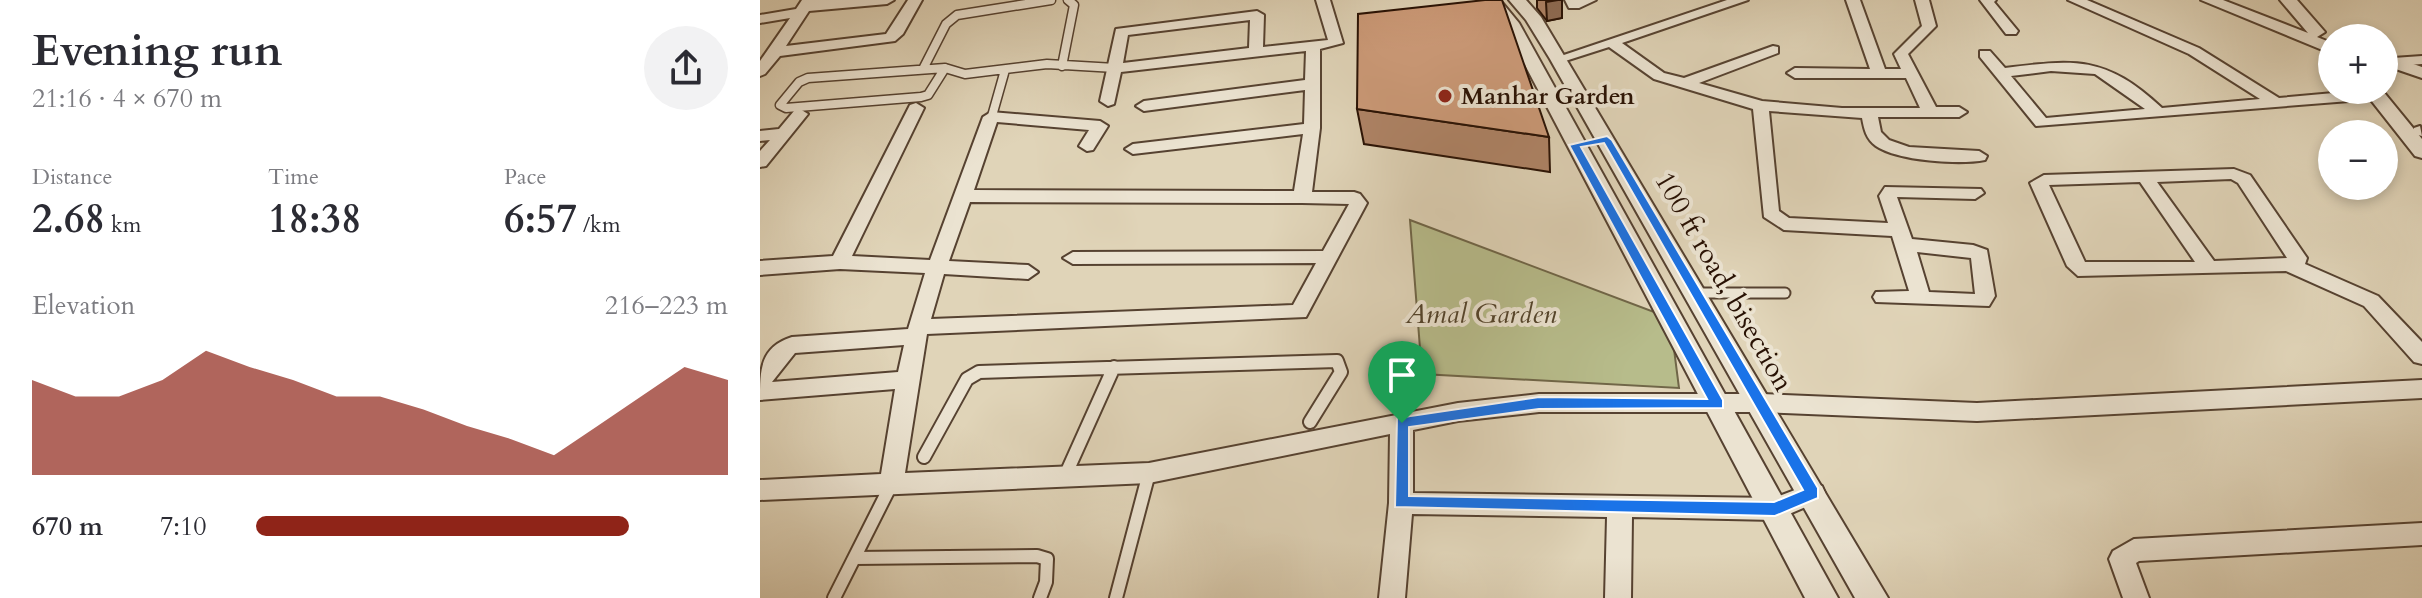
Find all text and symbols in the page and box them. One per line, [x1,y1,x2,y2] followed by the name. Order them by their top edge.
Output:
[32,21,282,81] text: Evening run
[2318,24,2398,200] map controls
[2318,24,2398,104] button: +
[644,26,728,110] button: share
[1461,80,1635,113] place label: Manhar Garden
[32,81,222,116] text: 21:16 · 4 × 670 m
[1436,87,1454,105] marker: Manhar Garden
[2318,120,2398,200] button: −
[32,162,112,192] text: Distance
[268,162,319,192] text: Time
[504,162,547,192] text: Pace
[1646,165,1803,398] street label: 100 ft road, bisection
[32,192,105,247] text: 2.68
[268,192,362,247] text: 18:38
[504,192,577,247] text: 6:57
[105,210,141,240] text: km
[577,210,621,240] text: /km
[32,288,135,323] text: Elevation
[605,288,728,323] text: 216–223 m
[1404,295,1557,333] park label: Amal Garden
[1368,341,1436,423] pin
[1380,353,1424,397] icon: arrive
[32,509,103,544] text: 670 m
[160,509,207,544] text: 7:10

